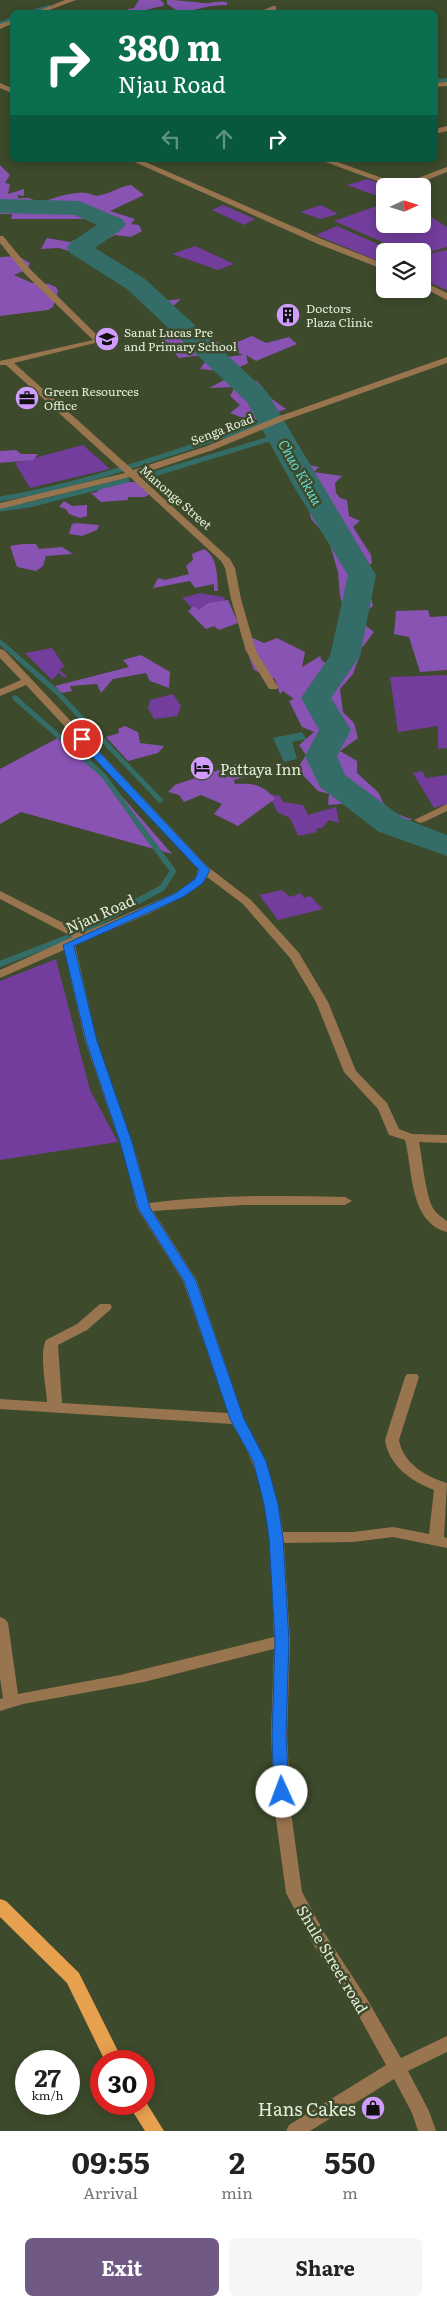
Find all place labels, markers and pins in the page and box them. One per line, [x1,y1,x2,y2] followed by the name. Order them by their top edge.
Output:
[306,299,373,331] place label: Doctors Plaza Clinic
[275,302,301,328] building icon: Doctors Plaza Clinic
[124,323,237,355] place label: Sanat Lucas Pre and Primary School
[94,326,120,352] school or university icon: Sanat Lucas Pre and Primary School
[44,382,139,414] place label: Green Resources Office
[14,385,40,411] office icon: Green Resources Office
[61,718,103,760] pin
[189,755,215,781] hotel icon: Pattaya Inn
[220,757,301,780] place label: Pattaya Inn
[258,2095,356,2122] place label: Hans Cakes
[360,2095,386,2121] shop icon: Hans Cakes

